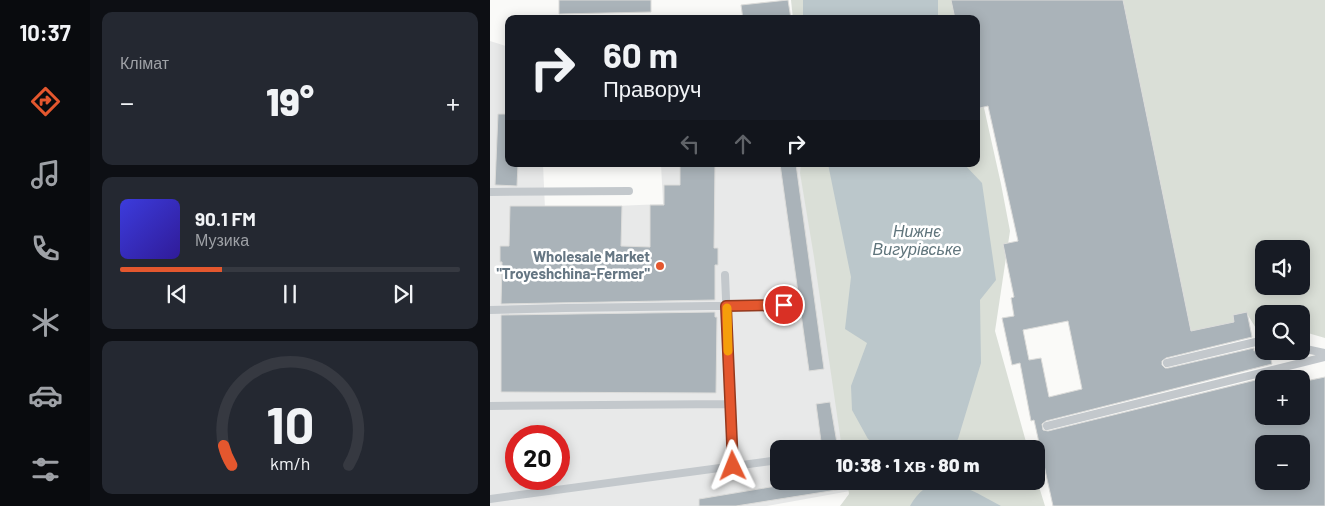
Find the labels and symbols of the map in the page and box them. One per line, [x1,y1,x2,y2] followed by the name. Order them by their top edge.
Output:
[873,221,961,258] water label: Нижнє Вигурівське
[496,247,651,282] place label: Wholesale Market "Troyeshchina-Fermer"
[654,260,666,272] marker: Wholesale Market "Troyeshchina-Fermer"
[763,284,805,326] pin
[505,425,570,490] speed limit sign: 20
[706,439,758,491] position arrow

